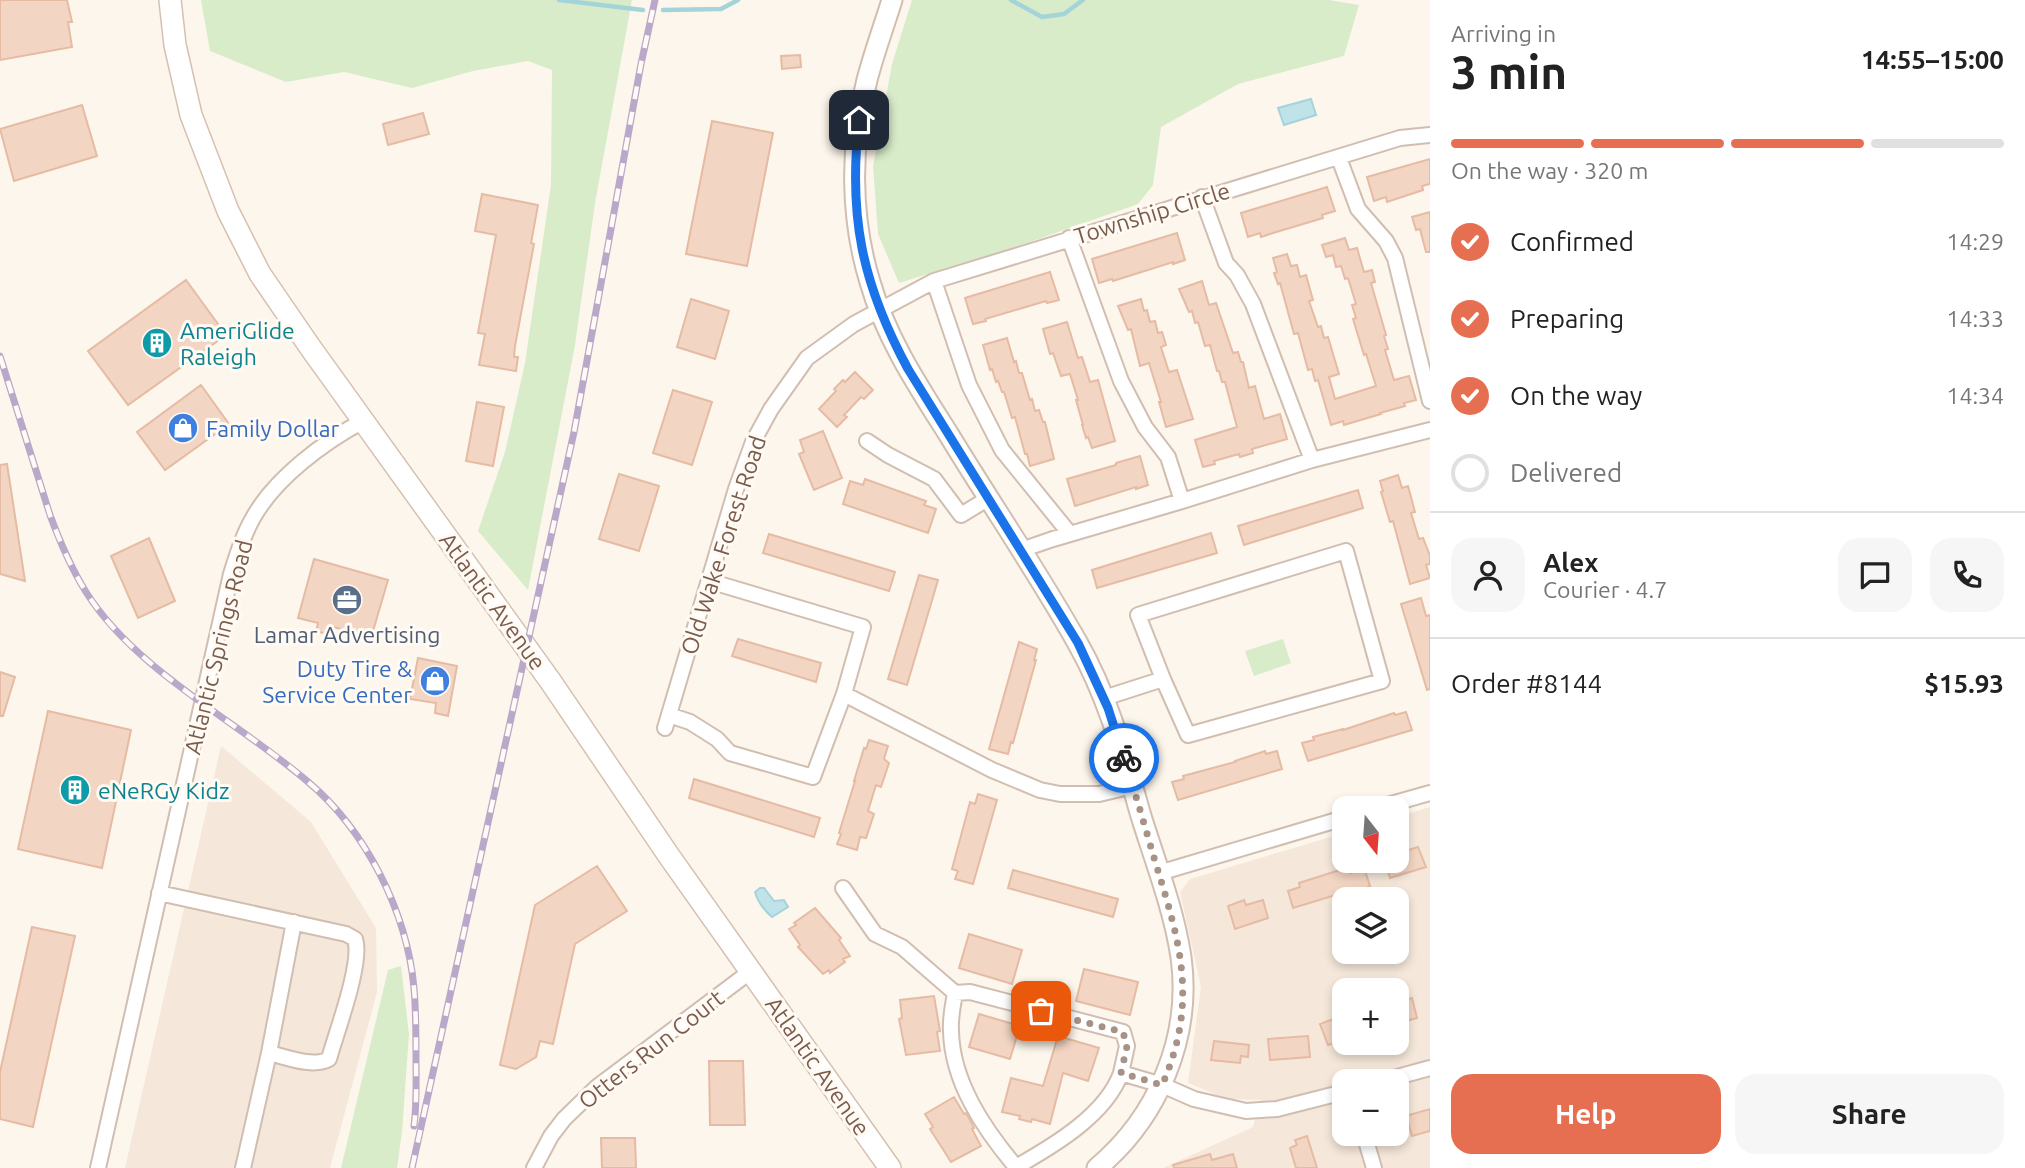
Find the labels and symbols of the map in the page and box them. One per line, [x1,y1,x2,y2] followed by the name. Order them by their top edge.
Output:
[829,90,889,150] pin
[1071,177,1233,249] street label: Township Circle
[180,318,295,369] place label: AmeriGlide Raleigh
[140,326,174,360] building icon: AmeriGlide Raleigh
[166,411,200,445] shop icon: Family Dollar
[206,416,339,441] place label: Family Dollar
[676,432,770,658] street label: Old Wake Forest Road
[435,528,551,674] street label: Atlantic Avenue
[179,537,257,757] street label: Atlantic Springs Road
[330,583,364,617] office icon: Lamar Advertising
[254,622,440,647] place label: Lamar Advertising
[262,656,412,707] place label: Duty Tire & Service Center
[418,664,452,698] shop icon: Duty Tire & Service Center
[1089,723,1159,793] courier
[58,773,92,807] building icon: eNeRGy Kidz
[98,778,230,803] place label: eNeRGy Kidz
[1332,796,1409,873] north arrow
[1011,981,1071,1041] pin
[574,985,728,1113] street label: Otters Run Court
[761,992,875,1140] street label: Atlantic Avenue

